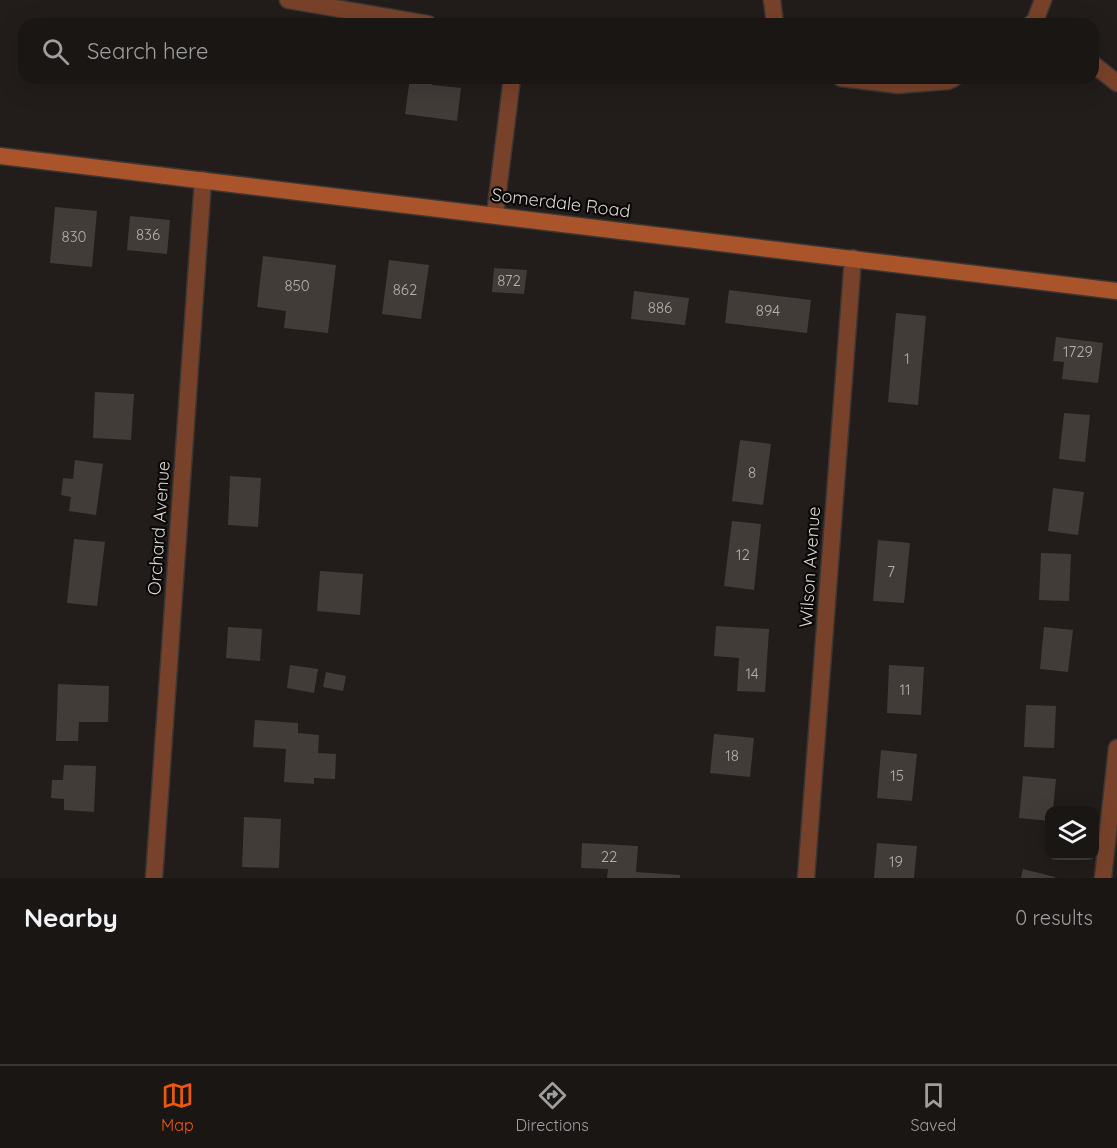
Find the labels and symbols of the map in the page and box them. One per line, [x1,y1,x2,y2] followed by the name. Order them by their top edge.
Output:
[490,183,632,222] street label: Somerdale Road
[136,225,160,244] house number: 836
[62,227,87,246] house number: 830
[497,271,521,290] house number: 872
[284,276,310,295] house number: 850
[393,280,417,299] house number: 862
[648,298,672,317] house number: 886
[756,301,780,320] house number: 894
[1063,342,1093,361] house number: 1729
[904,349,910,368] house number: 1
[142,460,175,596] street label: Orchard Avenue
[748,463,756,482] house number: 8
[794,506,825,628] street label: Wilson Avenue
[736,545,750,564] house number: 12
[887,562,895,581] house number: 7
[745,664,759,683] house number: 14
[899,680,911,699] house number: 11
[725,746,739,765] house number: 18
[890,766,904,785] house number: 15
[601,847,617,866] house number: 22
[889,852,903,871] house number: 19

